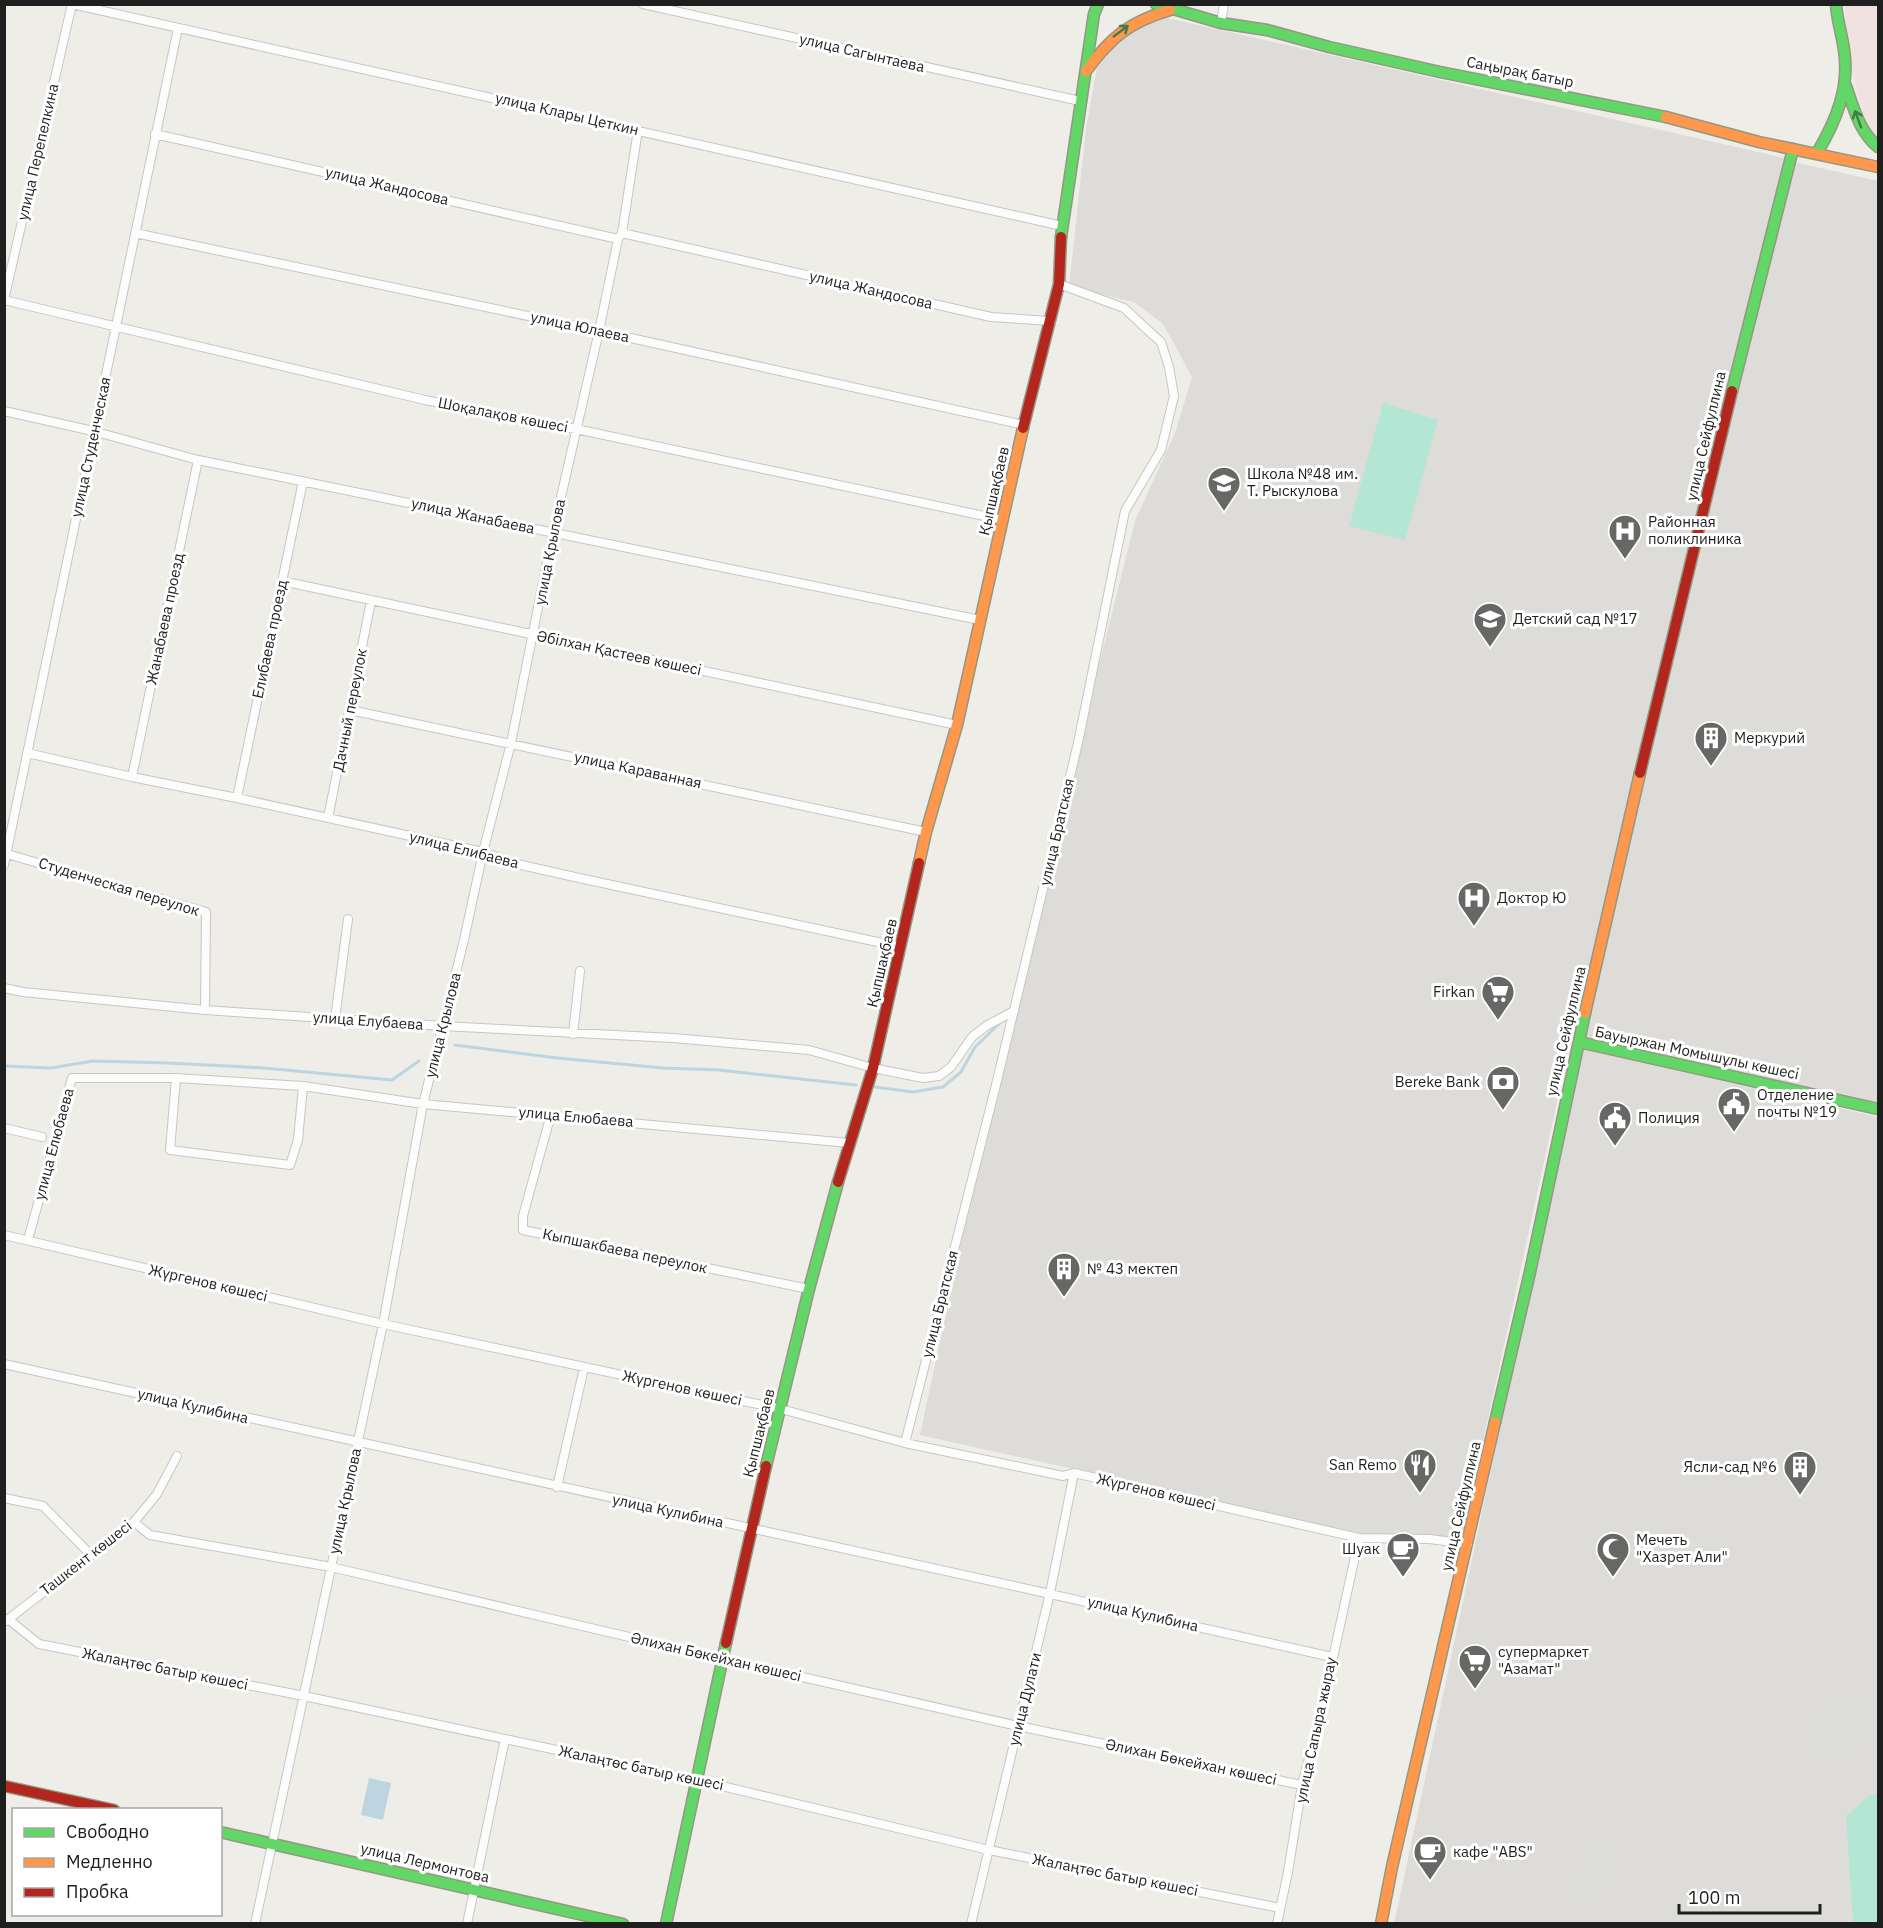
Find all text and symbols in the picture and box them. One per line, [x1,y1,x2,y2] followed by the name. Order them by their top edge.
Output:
[1113,25,1129,38] one-way arrow
[798,29,927,76] street label: улица Сагынтаева
[1465,52,1575,91] street label: Саңырақ батыр
[13,82,63,222] street label: улица Перепелкина
[494,88,641,139] street label: улица Клары Цеткин
[1851,111,1862,129] one-way arrow
[324,162,451,209] street label: улица Жандосова
[808,266,935,313] street label: улица Жандосова
[529,307,631,346] street label: улица Юлаева
[1681,369,1730,503] street label: улица Сейфуллина
[66,375,115,519] street label: улица Студенческая
[436,393,570,436] street label: Шоқалақов көшесі
[974,445,1013,537] street label: Қыпшақбаев
[1247,464,1358,500] place label: Школа №48 им. Т. Рыскулова
[1206,465,1242,512] school or university icon: Школа №48 им. Т. Рыскулова
[410,493,537,538] street label: улица Жанабаева
[530,497,569,607] street label: улица Крылова
[1648,512,1742,548] place label: Районная поликлиника
[1607,513,1643,560] hospital icon: Районная поликлиника
[141,551,188,687] street label: Жанабаева проезд
[248,578,291,700] street label: Елибаева проезд
[1472,601,1508,648] school or university icon: Детский сад №17
[1513,609,1638,628] place label: Детский сад №17
[535,626,703,679] street label: Әбілхан Қастеев көшесі
[328,647,371,773] street label: Дачный переулок
[1693,720,1729,767] building icon: Меркурий
[1734,728,1805,747] place label: Меркурий
[573,747,703,792] street label: улица Караванная
[1035,776,1078,887] street label: улица Братская
[407,827,521,872] street label: улица Елибаева
[36,853,202,920] street label: Студенческая переулок
[1456,880,1492,927] hospital icon: Доктор Ю
[1497,888,1566,907] place label: Доктор Ю
[862,917,901,1009] street label: Қыпшақбаев
[1541,964,1590,1098] street label: улица Сейфуллина
[420,970,465,1079] street label: улица Крылова
[1480,974,1516,1021] supermarket icon: Firkan
[1433,982,1475,1001] place label: Firkan
[312,1007,424,1034] street label: улица Елубаева
[1593,1022,1801,1083] street label: Бауыржан Момышұлы көшесі
[1485,1064,1521,1111] bank icon: Bereke Bank
[1395,1072,1480,1091] place label: Bereke Bank
[1757,1085,1837,1121] place label: Отделение почты №19
[29,1086,78,1202] street label: улица Елюбаева
[1716,1086,1752,1133] public building icon: Отделение почты №19
[1597,1100,1633,1147] public building icon: Полиция
[518,1102,634,1131] street label: улица Елюбаева
[1638,1108,1700,1127] place label: Полиция
[541,1224,709,1277] street label: Кыпшакбаева переулок
[917,1248,962,1359] street label: улица Братская
[1046,1251,1082,1298] building icon: № 43 мектеп
[1087,1259,1178,1278] place label: № 43 мектеп
[147,1260,270,1305] street label: Жүргенов көшесі
[621,1366,744,1409] street label: Жүргенов көшесі
[136,1384,250,1428] street label: улица Кулибина
[738,1387,779,1479] street label: Қыпшақбаев
[1436,1439,1485,1573] street label: улица Сейфуллина
[324,1446,365,1556] street label: улица Крылова
[1402,1447,1438,1494] restaurant icon: San Remo
[1782,1449,1818,1496] building icon: Ясли-сад №6
[1329,1455,1397,1474] place label: San Remo
[1684,1457,1777,1476] place label: Ясли-сад №6
[1095,1469,1218,1514] street label: Жүргенов көшесі
[611,1489,725,1532] street label: улица Кулибина
[36,1516,135,1599] street label: Ташкент көшесі
[1636,1530,1728,1566] place label: Мечеть "Хазрет Али"
[1385,1531,1421,1578] cafe icon: Шуак
[1595,1531,1631,1578] mosque icon: Мечеть "Хазрет Али"
[1342,1539,1380,1558] place label: Шуак
[1086,1592,1200,1636] street label: улица Кулибина
[629,1628,803,1685] street label: Әлихан Бөкейхан көшесі
[1498,1642,1589,1678] place label: супермаркет "Азамат"
[80,1643,250,1694] street label: Жалаңтөс батыр көшесі
[1457,1643,1493,1690] supermarket icon: супермаркет "Азамат"
[1004,1650,1045,1747] street label: улица Дулати
[1291,1655,1340,1805] street label: улица Сапыра жырау
[1104,1734,1278,1789] street label: Әлихан Бөкейхан көшесі
[557,1741,726,1794] street label: Жалаңтөс батыр көшесі
[12,1808,222,1916] legend
[66,1820,149,1843] text: Свободно
[1412,1834,1448,1881] cafe icon: кафе "ABS"
[359,1838,491,1887] street label: улица Лермонтова
[1453,1842,1533,1861] place label: кафе "ABS"
[1030,1849,1200,1900] street label: Жалаңтөс батыр көшесі
[66,1850,153,1873] text: Медленно
[1679,1877,1820,1915] scale bar
[66,1880,129,1903] text: Пробка
[1688,1886,1740,1909] text: 100 m

